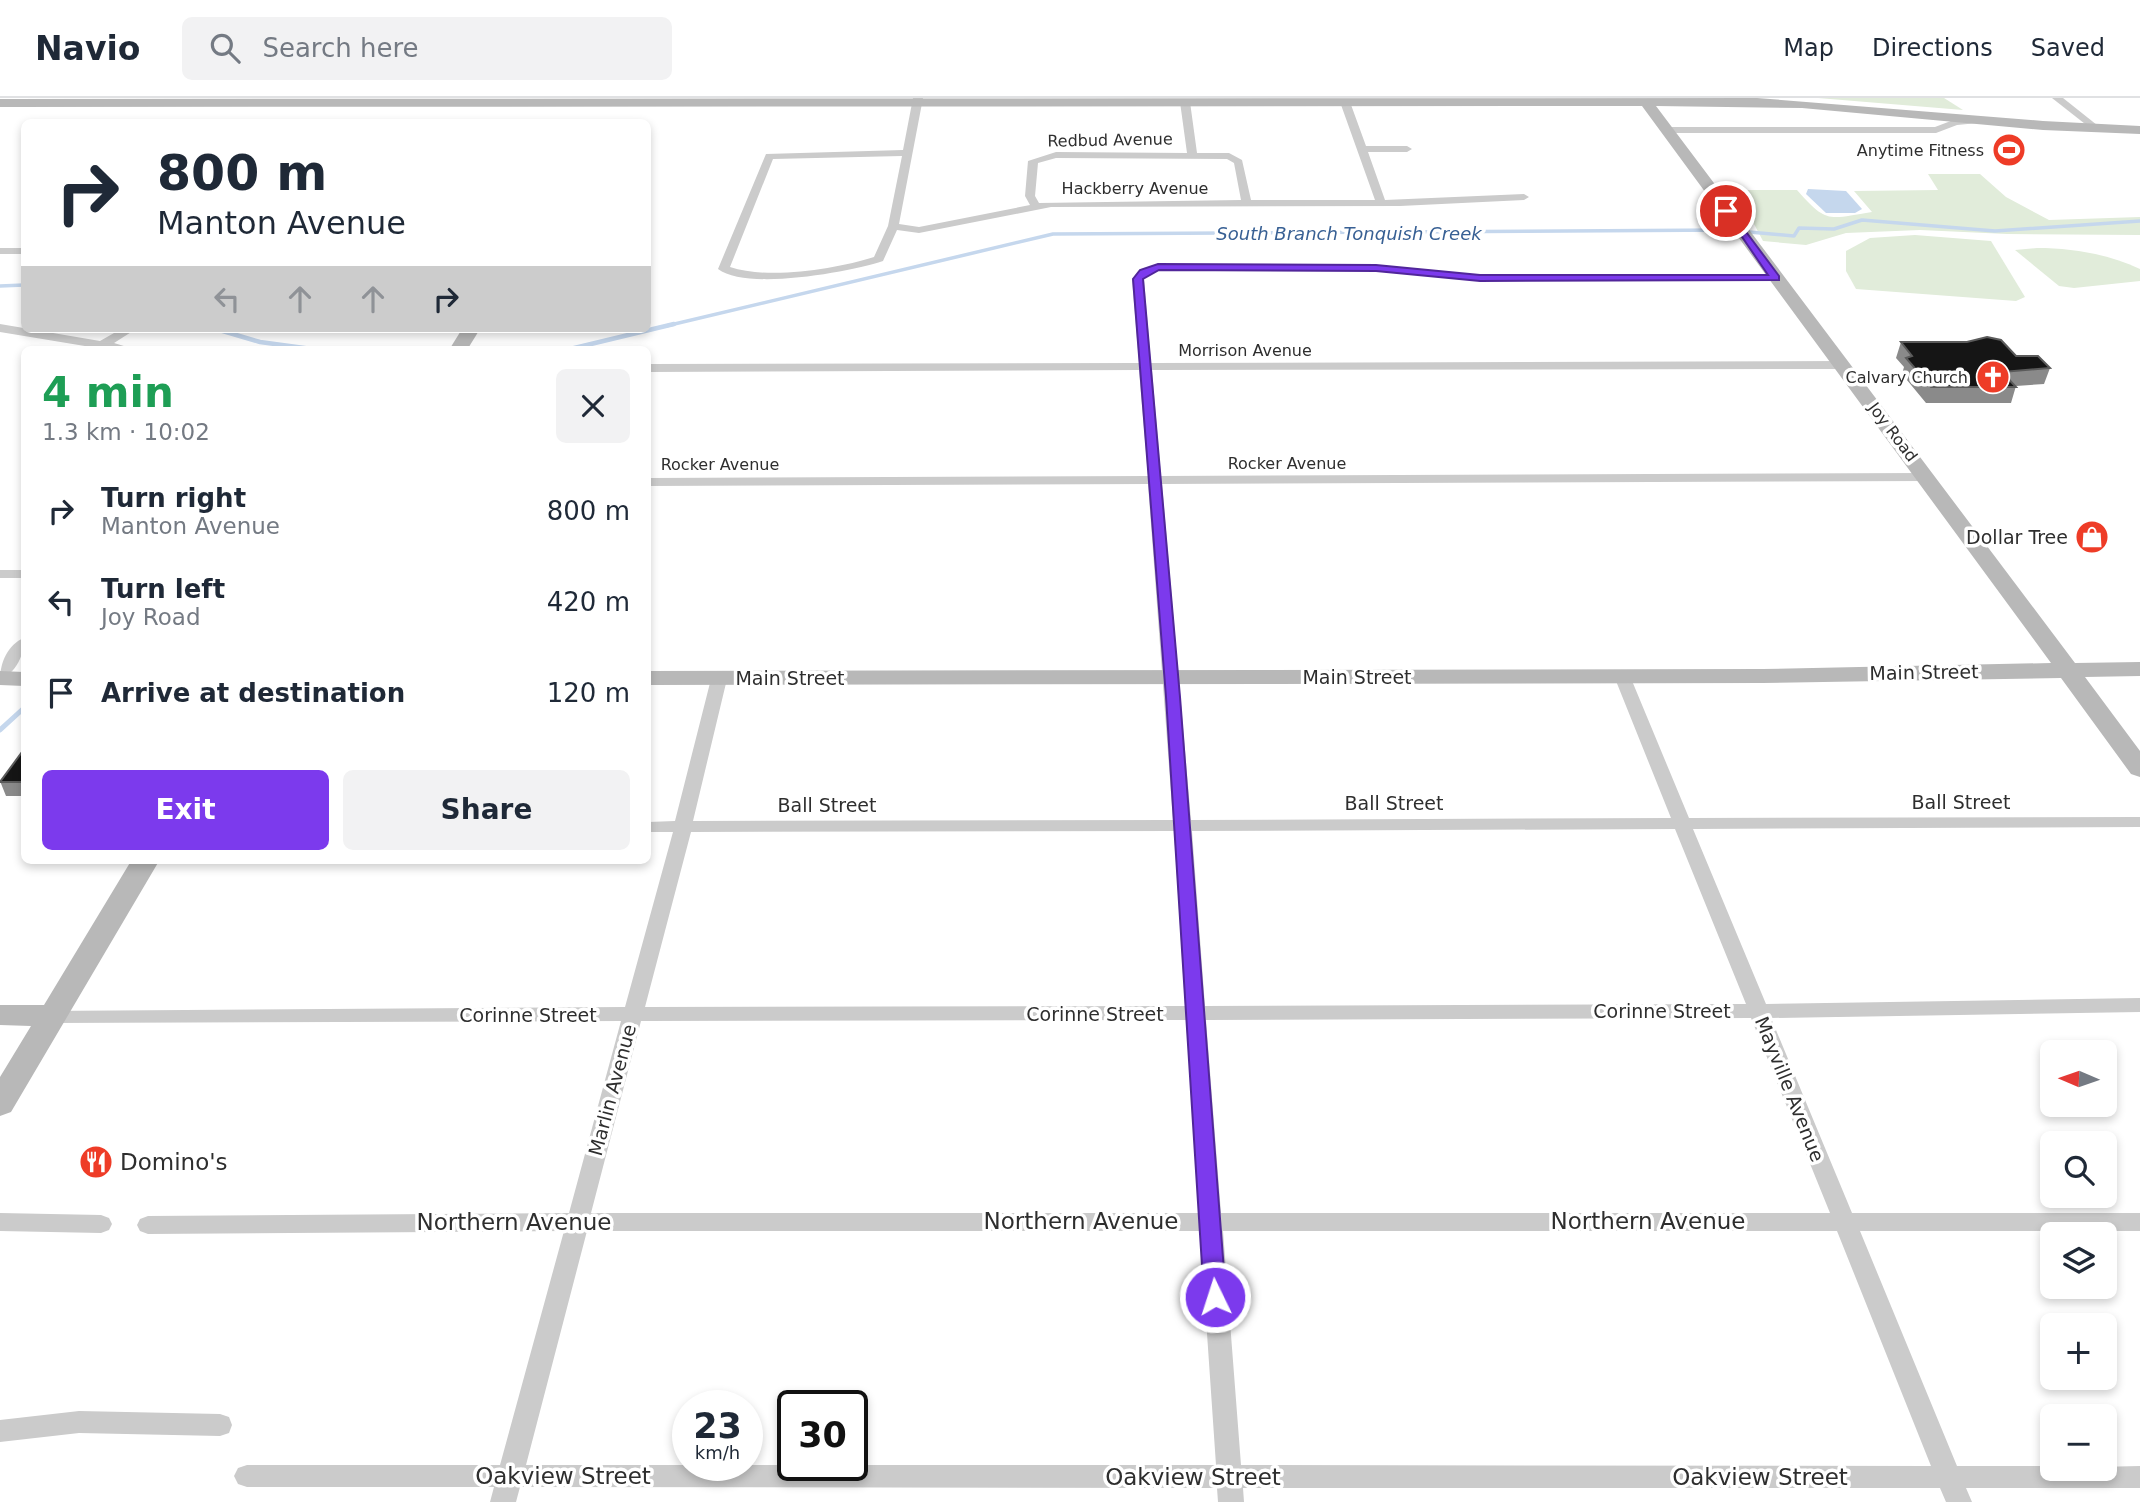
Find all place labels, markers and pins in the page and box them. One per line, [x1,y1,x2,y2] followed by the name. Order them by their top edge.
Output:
[1990,131,2028,169] sports icon: Anytime Fitness
[1857,141,1984,160] place label: Anytime Fitness
[1696,181,1756,241] pin
[1974,358,2012,396] church icon: Calvary Church
[1846,368,1968,387] place label: Calvary Church
[2073,518,2111,556] shop icon: Dollar Tree
[1966,526,2068,548] place label: Dollar Tree
[77,1143,115,1181] restaurant icon: Domino's
[120,1149,228,1175] place label: Domino's

